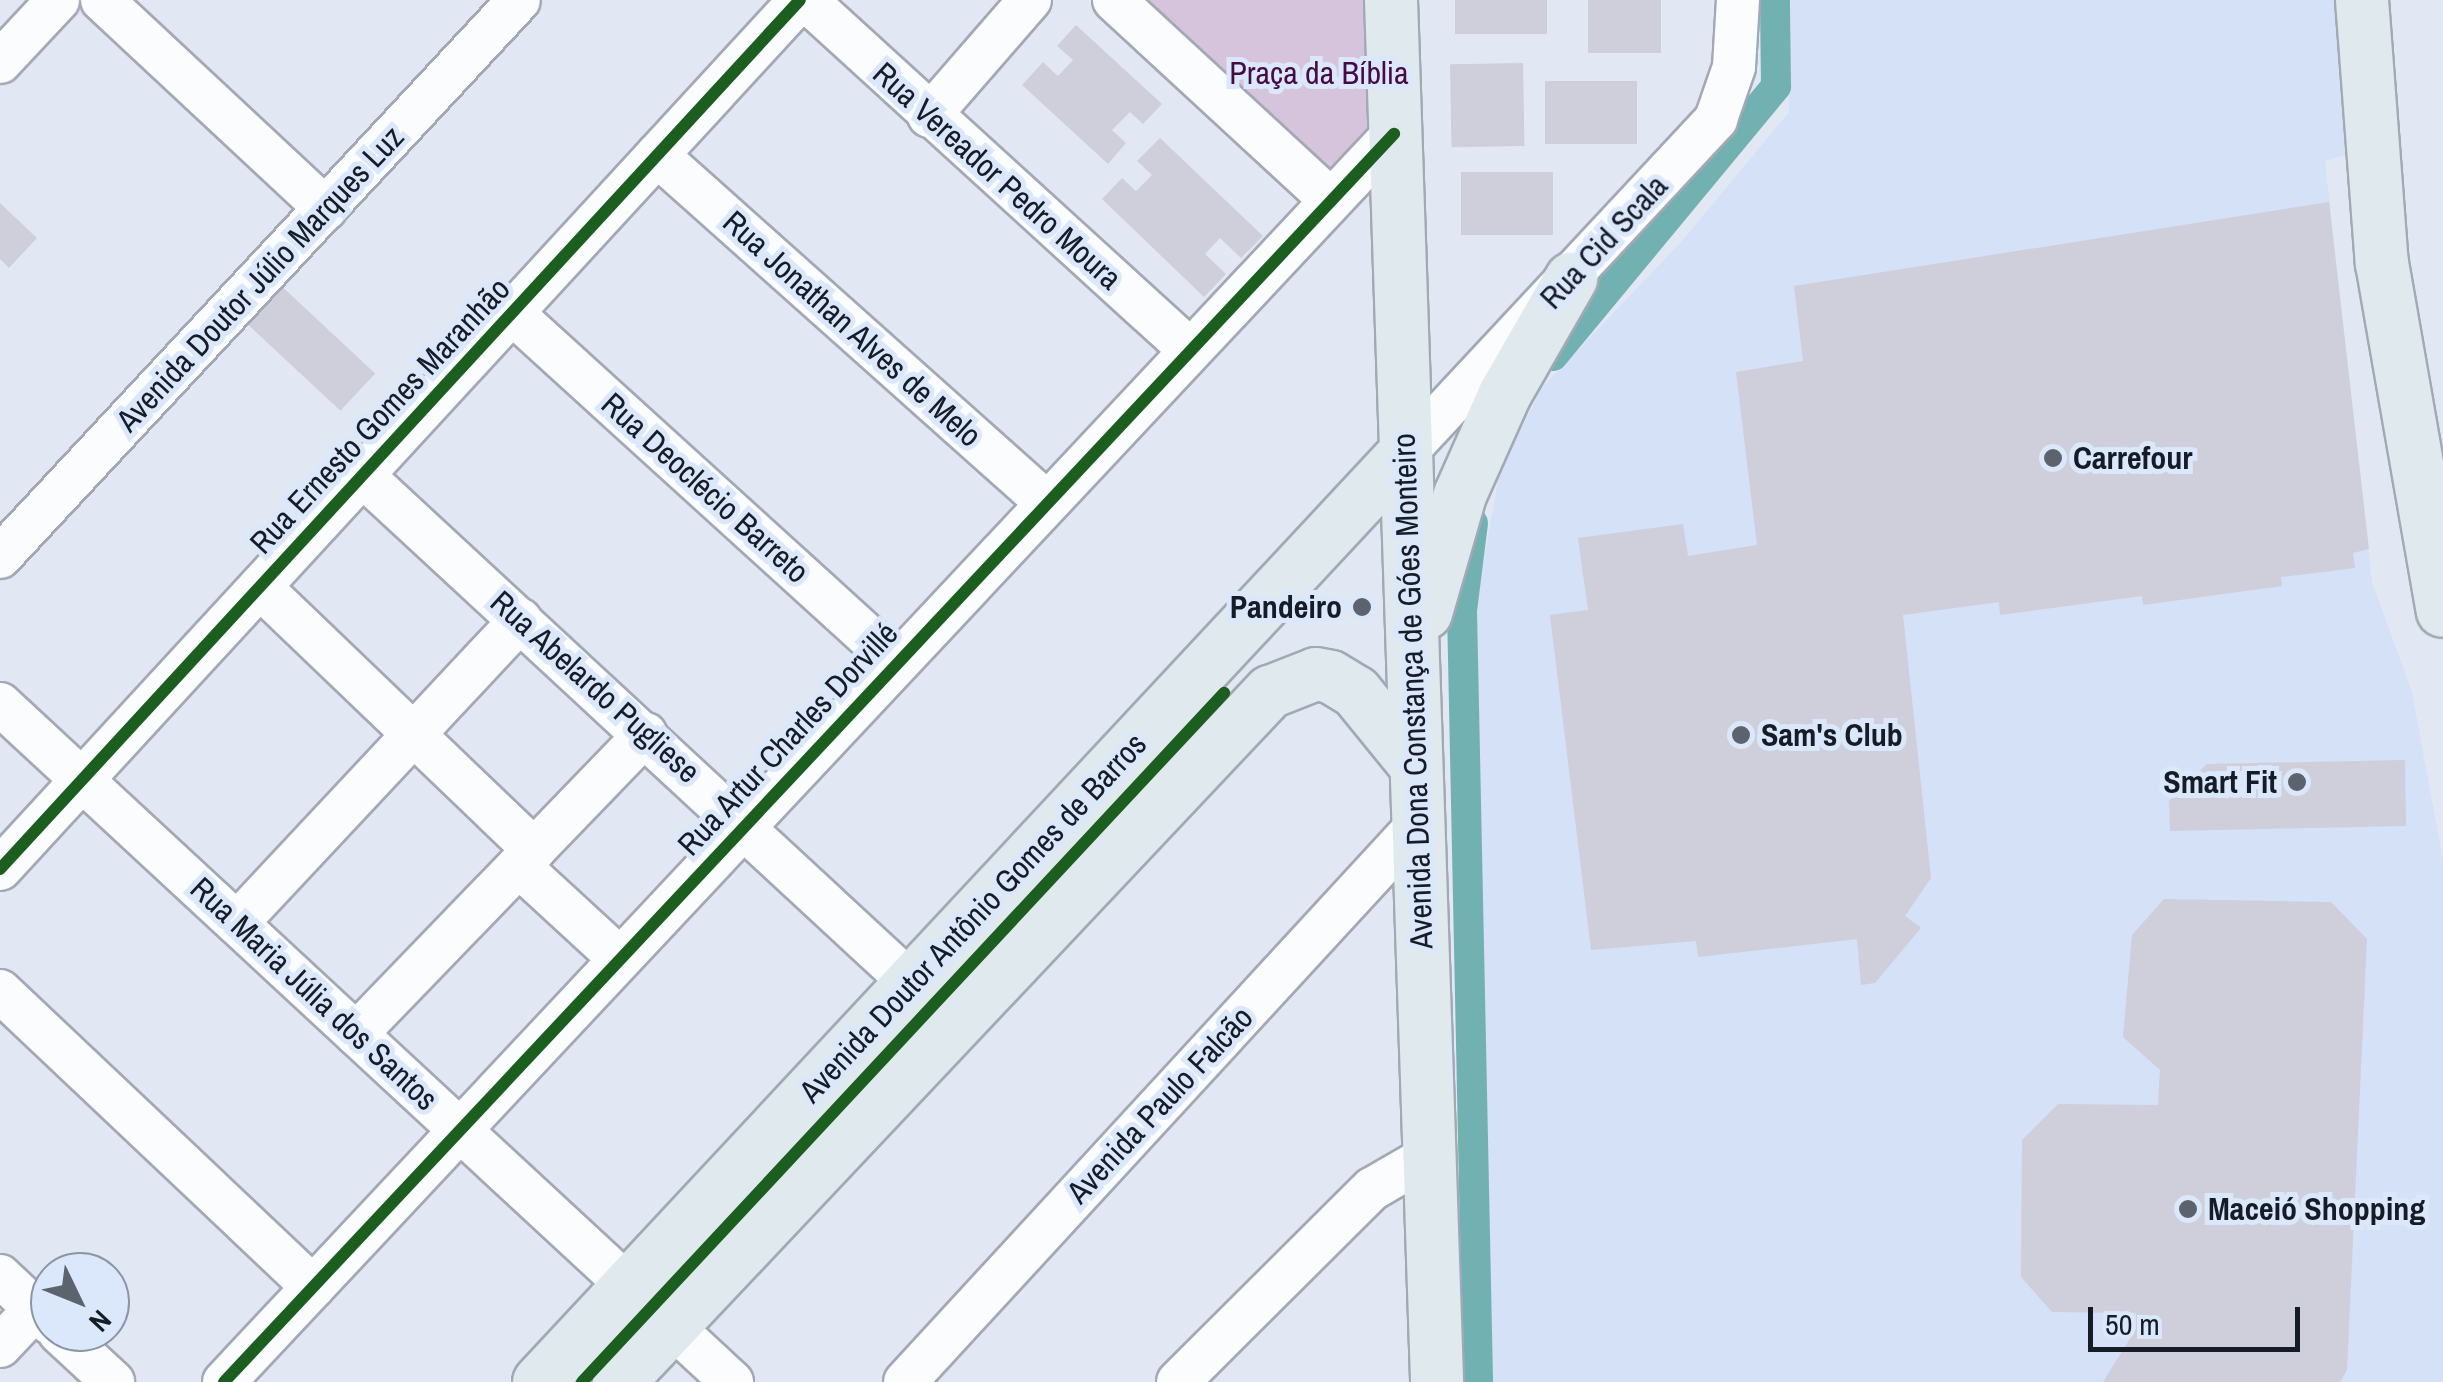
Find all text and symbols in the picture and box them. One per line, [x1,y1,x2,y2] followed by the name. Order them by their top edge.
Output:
[865,54,1129,298] street label: Rua Vereador Pedro Moura
[1229,54,1409,92] park label: Praça da Bíblia
[108,118,412,440] street label: Avenida Doutor Júlio Marques Luz
[1532,167,1676,317] street label: Rua Cid Scala
[714,202,990,456] street label: Rua Jonathan Alves de Melo
[242,270,518,562] street label: Rua Ernesto Gomes Maranhão
[594,385,816,591] street label: Rua Deoclécio Barreto
[1385,433,1441,949] street label: Avenida Dona Constança de Góes Monteiro
[2073,439,2193,477] place label: Carrefour
[2042,447,2064,469] marker: Carrefour
[482,582,708,792] street label: Rua Abelardo Pugliese
[1230,588,1342,626] place label: Pandeiro
[1351,596,1373,618] marker: Pandeiro
[670,614,906,864] street label: Rua Artur Charles Dorvillé
[1761,716,1903,754] place label: Sam's Club
[1730,724,1752,746] marker: Sam's Club
[791,725,1155,1111] street label: Avenida Doutor Antônio Gomes de Barros
[2163,763,2277,801] place label: Smart Fit
[2286,771,2308,793] marker: Smart Fit
[182,870,446,1118] street label: Rua Maria Júlia dos Santos
[1059,999,1261,1211] street label: Avenida Paulo Falcão
[2208,1190,2425,1228] place label: Maceió Shopping
[2177,1198,2199,1220] marker: Maceió Shopping
[30,1252,130,1352] north arrow
[2093,1287,2306,1349] scale bar
[81,1302,120,1340] text: N
[2105,1304,2160,1344] text: 50 m

